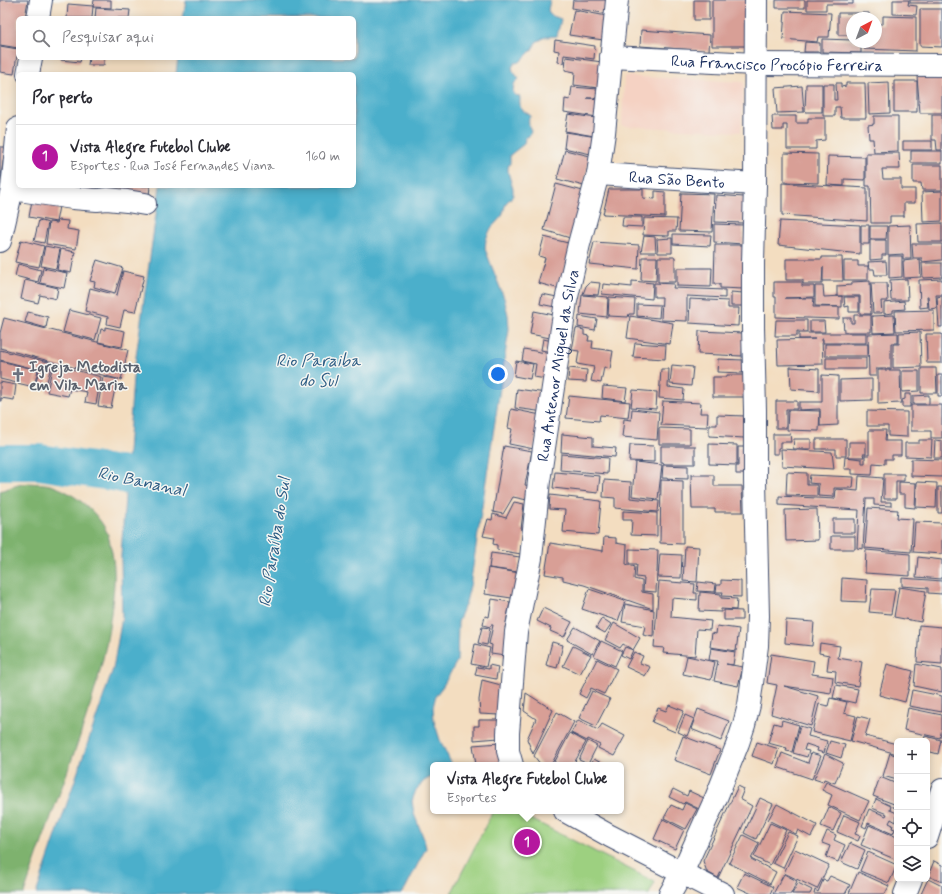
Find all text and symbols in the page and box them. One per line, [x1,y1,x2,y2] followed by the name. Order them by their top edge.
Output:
[846,12,882,48] north arrow
[16,16,356,60] search box
[30,27,52,49] icon: search
[62,28,154,48] text: Pesquisar aqui
[670,51,883,77] street label: Rua Francisco Procópio Ferreira
[32,87,93,109] text: Por perto
[70,138,230,158] text: Vista Alegre Futebol Clube
[42,148,48,165] text: 1
[305,148,340,165] text: 160 m
[70,158,275,175] text: Esportes · Rua José Fernandes Viana
[628,167,725,194] street label: Rua São Bento
[533,267,585,463] street label: Rua Antenor Miguel da Silva
[276,350,361,392] water label: Rio Paraiba do Sul
[29,357,141,396] place label: Igreja Metodista em Vila Maria
[488,364,508,384] your location
[10,367,26,383] church icon: Igreja Metodista em Vila Maria
[96,462,190,502] water label: Rio Bananal
[254,474,296,609] water label: Rio Paraíba do Sul
[894,738,930,882] map controls
[894,738,930,774] button: +
[430,762,624,814] popup
[447,770,607,790] text: Vista Alegre Futebol Clube
[894,774,930,810] button: −
[447,790,496,807] text: Esportes
[894,810,930,846] button: locate
[514,827,540,857] pin: 1
[894,846,930,882] button: layers

